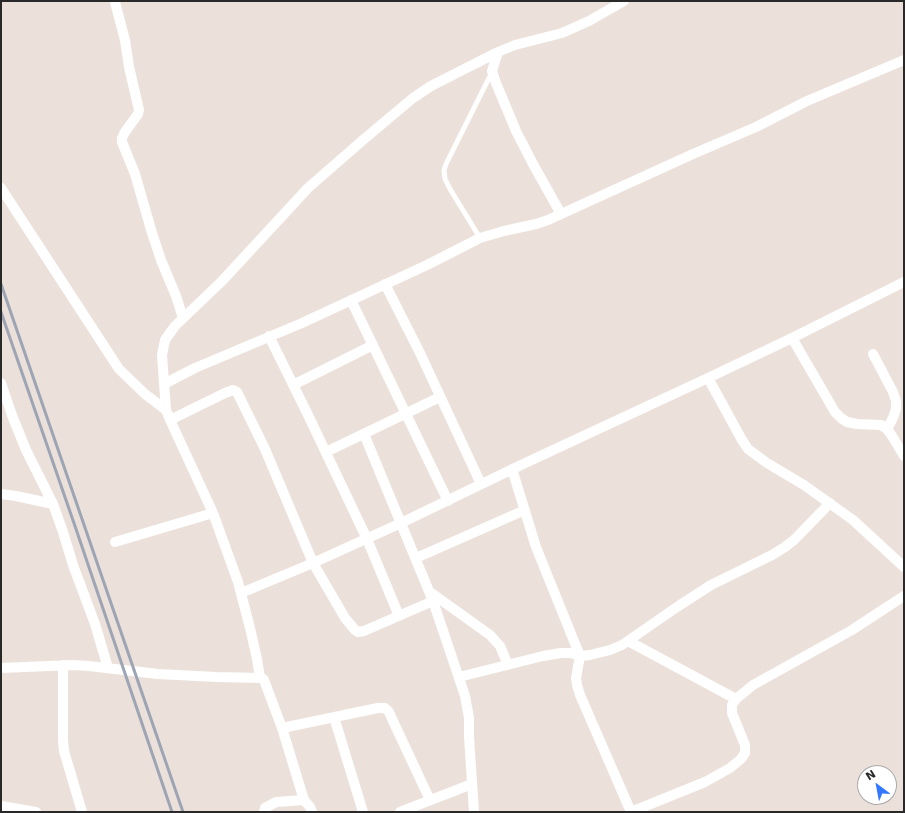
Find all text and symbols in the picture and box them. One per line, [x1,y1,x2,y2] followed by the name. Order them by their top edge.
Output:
[857,765,897,805] north arrow
[864,767,878,783] text: N

